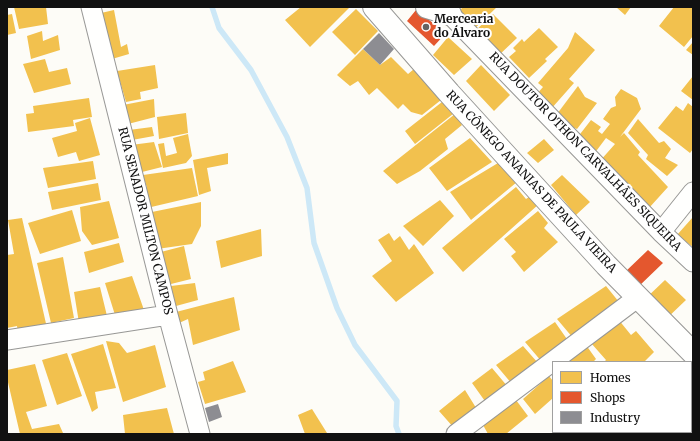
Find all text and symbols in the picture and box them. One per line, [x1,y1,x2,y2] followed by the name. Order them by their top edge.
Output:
[434,13,493,41] place label: Mercearia do Álvaro
[421,22,431,32] marker: Mercearia do Álvaro
[486,50,684,254] street label: RUA DOUTOR OTHON CARVALHÃES SIQUEIRA
[443,88,619,276] street label: RUA CÔNEGO ANANIAS DE PAULA VIEIRA
[115,126,175,316] street label: RUA SENADOR MILTON CAMPOS
[552,361,692,433] legend
[590,370,631,385] text: Homes
[590,390,625,405] text: Shops
[590,410,640,425] text: Industry

